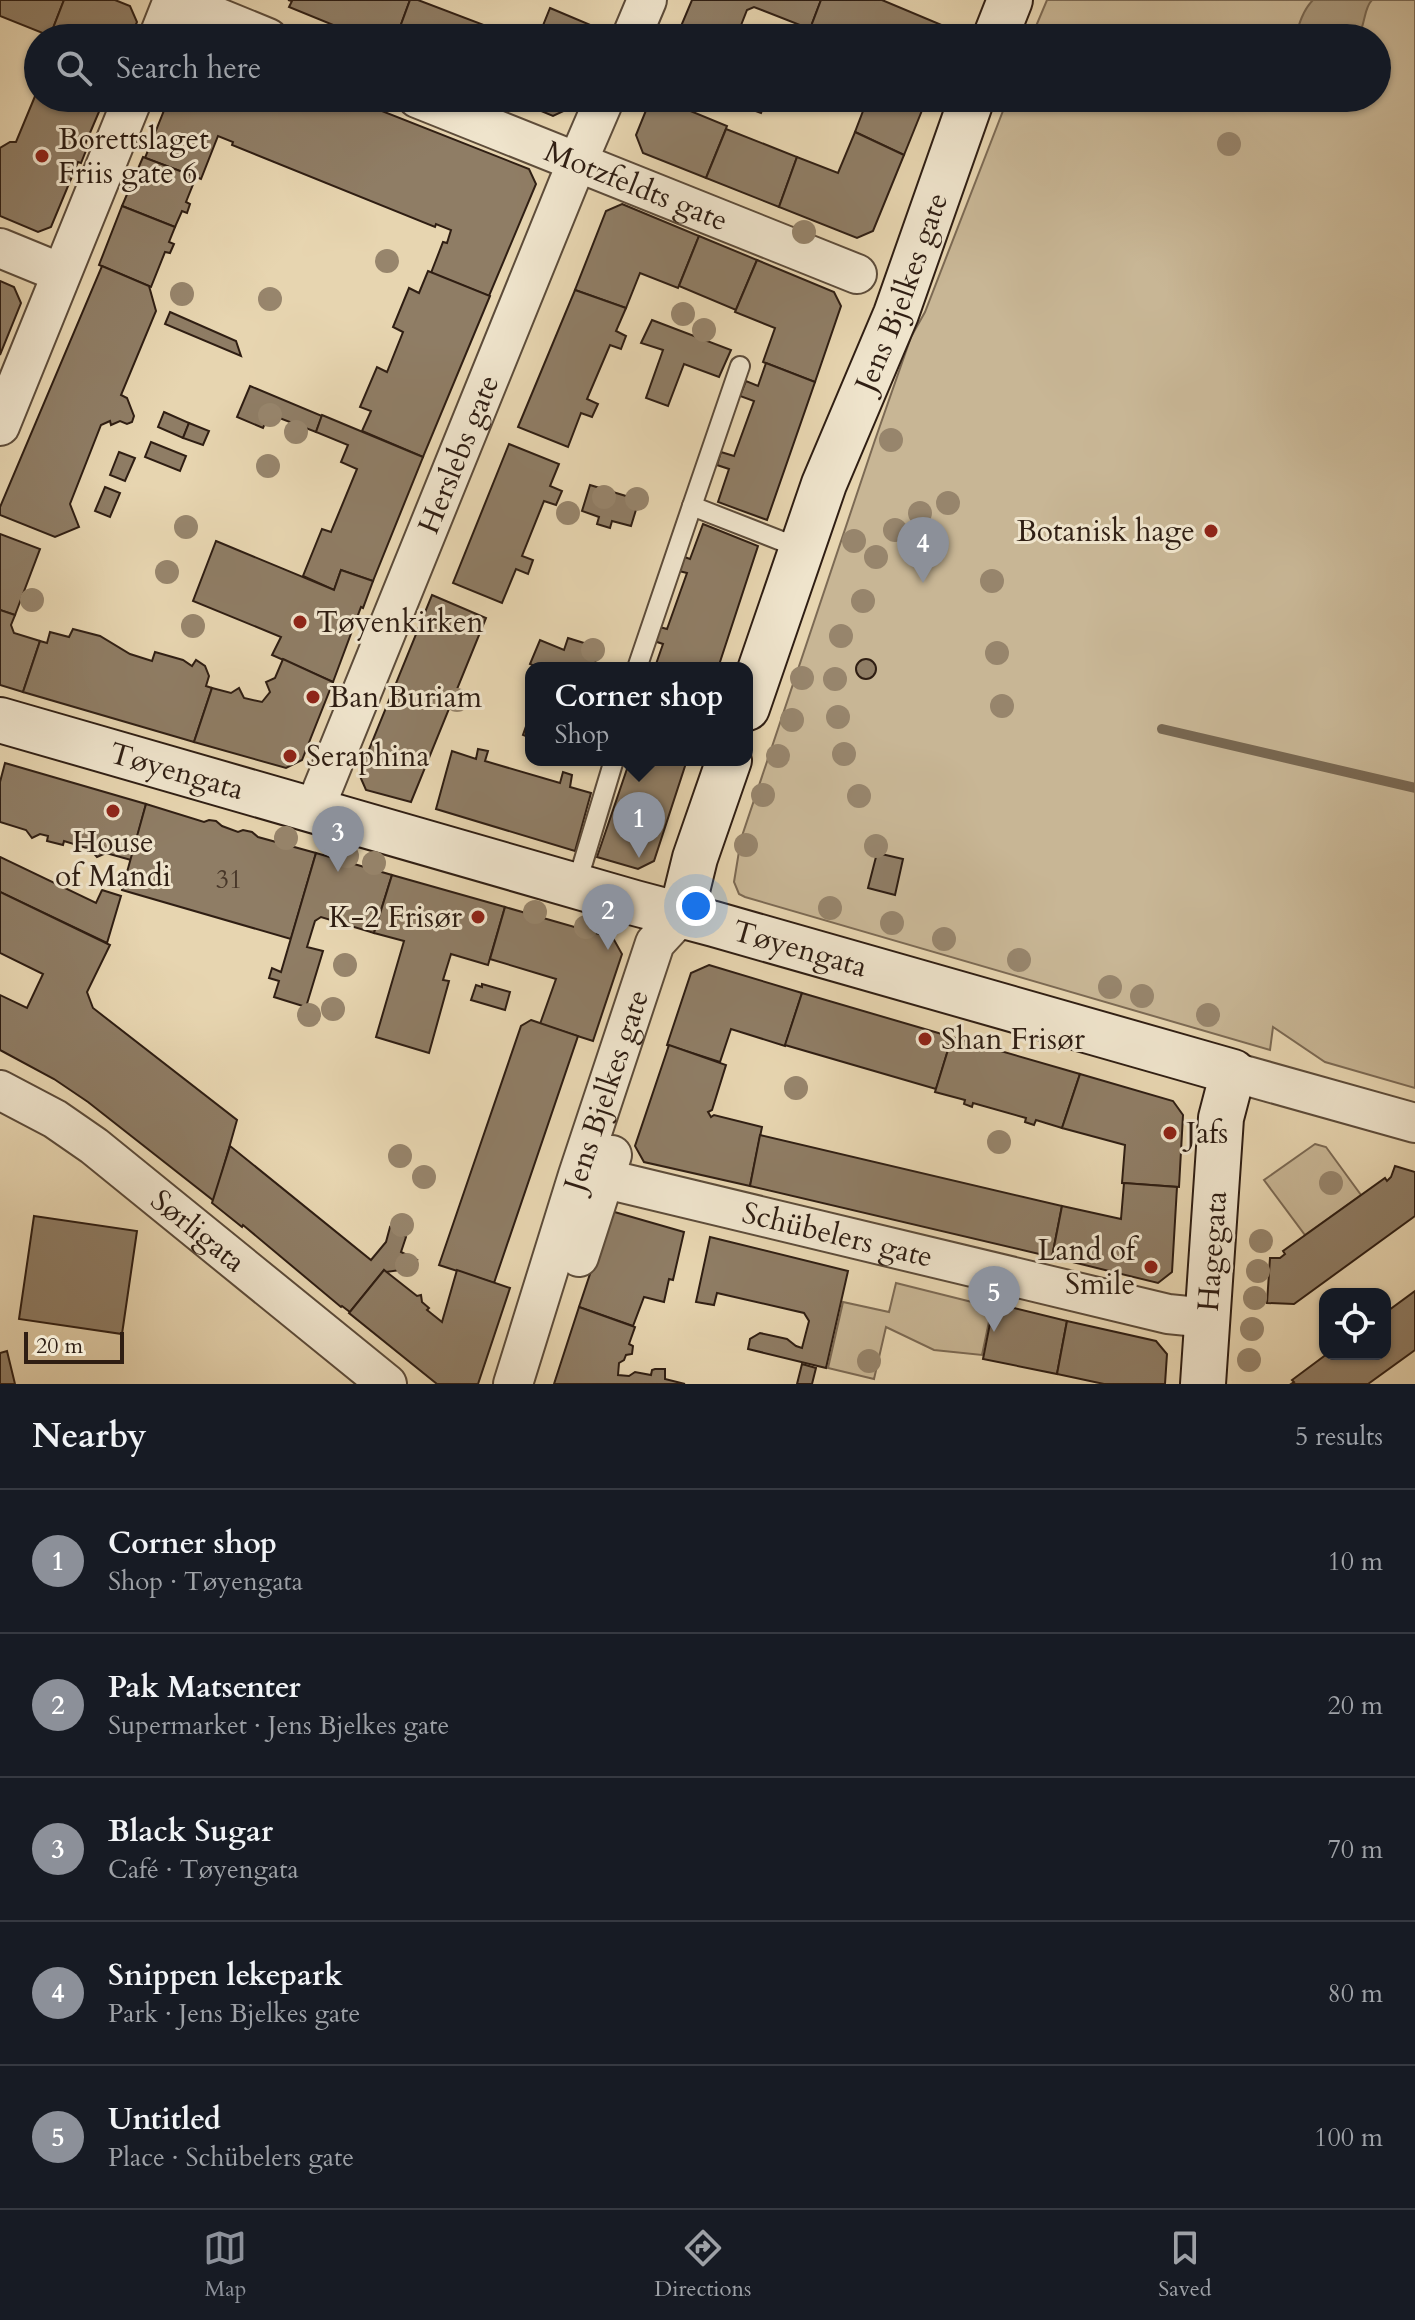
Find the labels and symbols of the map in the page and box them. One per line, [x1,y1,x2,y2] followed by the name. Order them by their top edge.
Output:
[58,119,209,194] place label: Borettslaget Friis gate 6
[538,131,734,241] street label: Motzfeldts gate
[33,147,51,165] marker: Borettslaget Friis gate 6
[844,187,958,402] street label: Jens Bjelkes gate
[408,369,509,540] street label: Herslebs gate
[1016,511,1195,552] place label: Botanisk hage
[897,517,949,583] pin: 4
[1202,522,1220,540] marker: Botanisk hage
[316,602,484,643] place label: Tøyenkirken
[291,613,309,631] marker: Tøyenkirken
[329,677,483,718] place label: Ban Buriam
[304,688,322,706] marker: Ban Buriam
[105,733,249,810] street label: Tøyengata
[306,736,429,777] place label: Seraphina
[281,747,299,765] marker: Seraphina
[613,792,665,858] pin: 1
[104,802,122,820] marker: House of Mandi
[312,806,364,872] pin: 3
[55,822,171,897] place label: House of Mandi
[216,862,242,897] house number: 31
[582,884,634,950] pin: 2
[676,886,716,926] your location
[329,897,462,938] place label: K-2 Frisør
[469,908,487,926] marker: K-2 Frisør
[728,910,872,988] street label: Tøyengata
[553,985,659,1200] street label: Jens Bjelkes gate
[941,1019,1085,1060] place label: Shan Frisør
[916,1030,934,1048] marker: Shan Frisør
[1182,1113,1228,1154] place label: Jafs
[1161,1124,1179,1142] marker: Jafs
[142,1180,254,1282] street label: Sørligata
[1188,1189,1237,1313] street label: Hagegata
[738,1192,937,1278] street label: Schübelers gate
[1037,1230,1140,1305] place label: Land of Smile
[1142,1258,1160,1276] marker: Land of Smile
[968,1266,1020,1332] pin: 5
[24,1328,124,1364] scale bar

